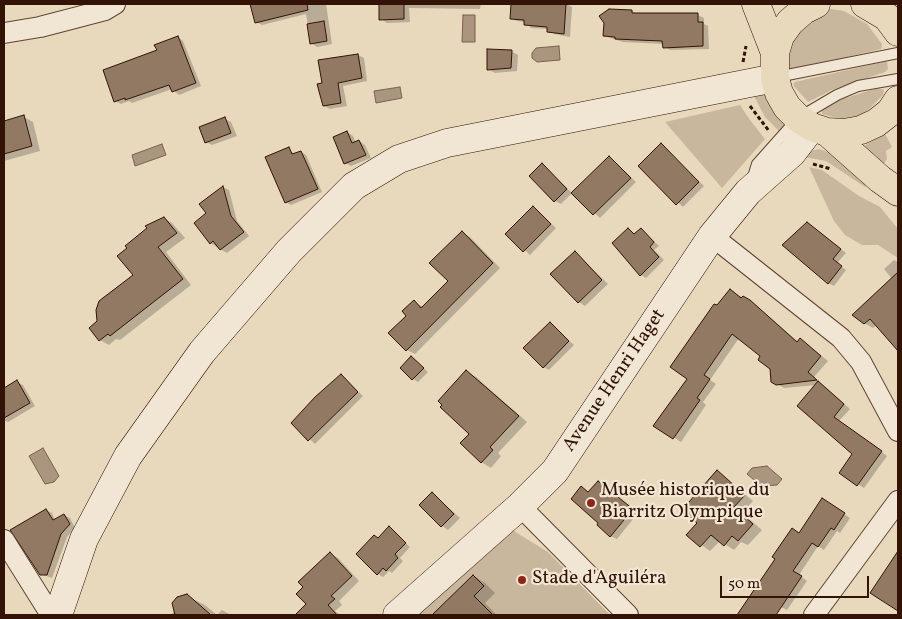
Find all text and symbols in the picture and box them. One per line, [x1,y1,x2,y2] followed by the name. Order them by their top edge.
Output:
[559,305,671,457] street label: Avenue Henri Haget
[601,481,770,525] place label: Musée historique du Biarritz Olympique
[585,497,597,509] marker: Musée historique du Biarritz Olympique
[722,566,871,598] scale bar
[532,569,666,591] place label: Stade d'Aguiléra
[516,574,528,586] marker: Stade d'Aguiléra
[728,574,760,595] text: 50 m

